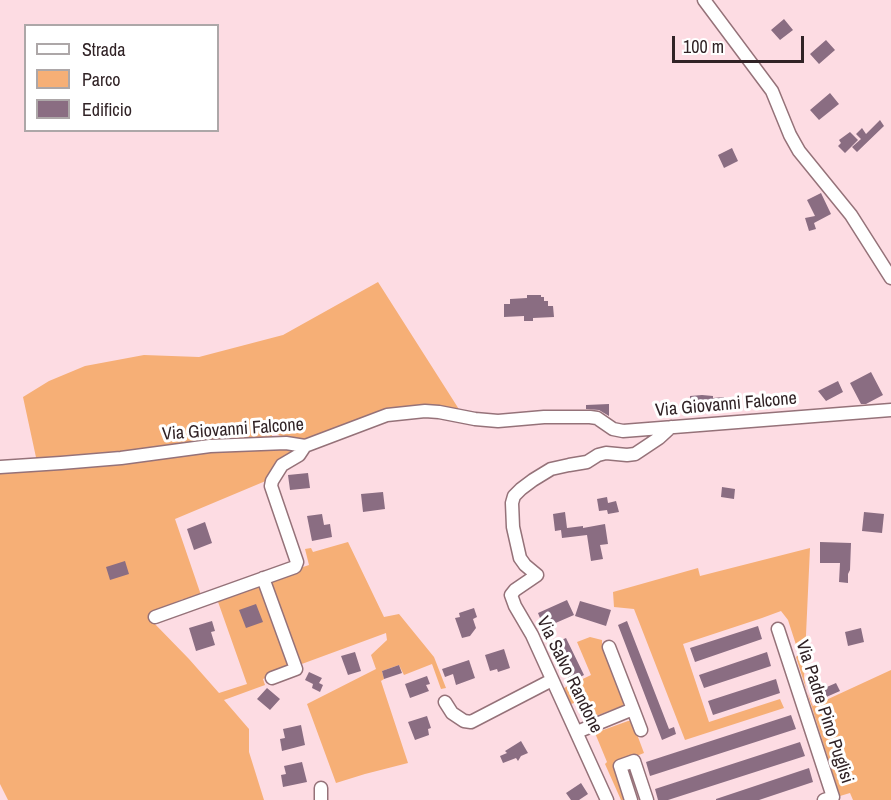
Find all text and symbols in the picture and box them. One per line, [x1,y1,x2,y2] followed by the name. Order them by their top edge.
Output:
[24,24,219,132] legend
[675,24,807,62] scale bar
[683,34,724,59] text: 100 m
[82,37,126,62] text: Strada
[82,67,121,92] text: Parco
[82,97,132,122] text: Edificio
[654,388,798,422] street label: Via Giovanni Falcone
[162,414,304,446] street label: Via Giovanni Falcone
[531,613,607,737] street label: Via Salvo Randone
[791,638,857,786] street label: Via Padre Pino Puglisi

